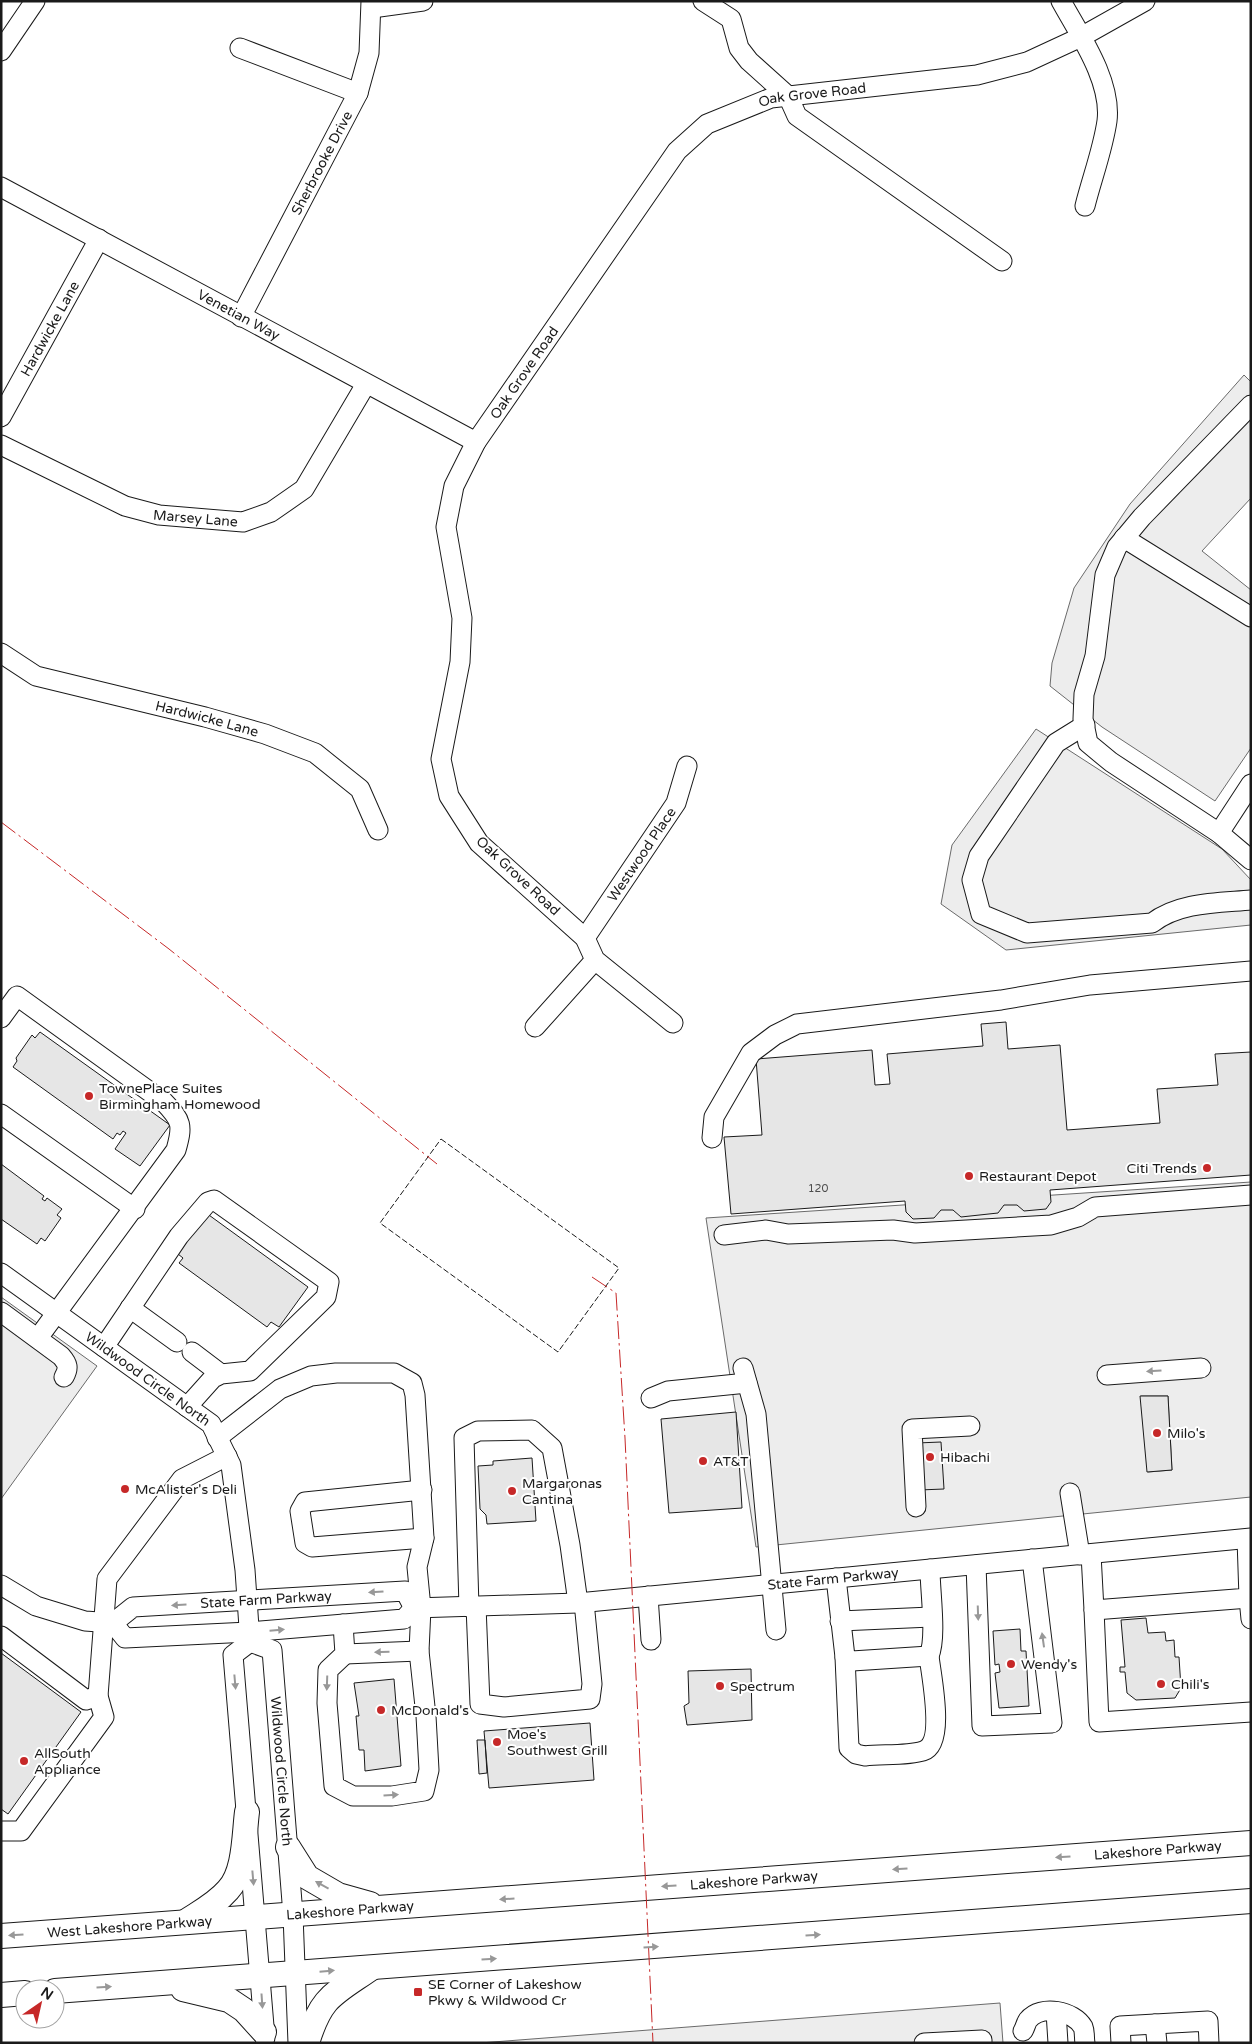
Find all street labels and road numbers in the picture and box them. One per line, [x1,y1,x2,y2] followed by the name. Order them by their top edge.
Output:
[756,79,867,111] street label: Oak Grove Road
[287,108,356,218] street label: Sherbrooke Drive
[17,278,83,379] street label: Hardwicke Lane
[195,286,283,344] street label: Venetian Way
[486,323,562,422] street label: Oak Grove Road
[152,506,239,530] street label: Marsey Lane
[154,697,261,740] street label: Hardwicke Lane
[604,804,679,905] street label: Westwood Place
[472,833,564,919] street label: Oak Grove Road
[82,1328,214,1429] street label: Wildwood Circle North
[767,1564,900,1593] street label: State Farm Parkway
[200,1587,333,1612] street label: State Farm Parkway
[267,1696,296,1847] street label: Wildwood Circle North
[1093,1837,1223,1863] street label: Lakeshore Parkway
[689,1867,819,1893] street label: Lakeshore Parkway
[286,1897,415,1923] street label: Lakeshore Parkway
[47,1912,213,1941] street label: West Lakeshore Parkway

